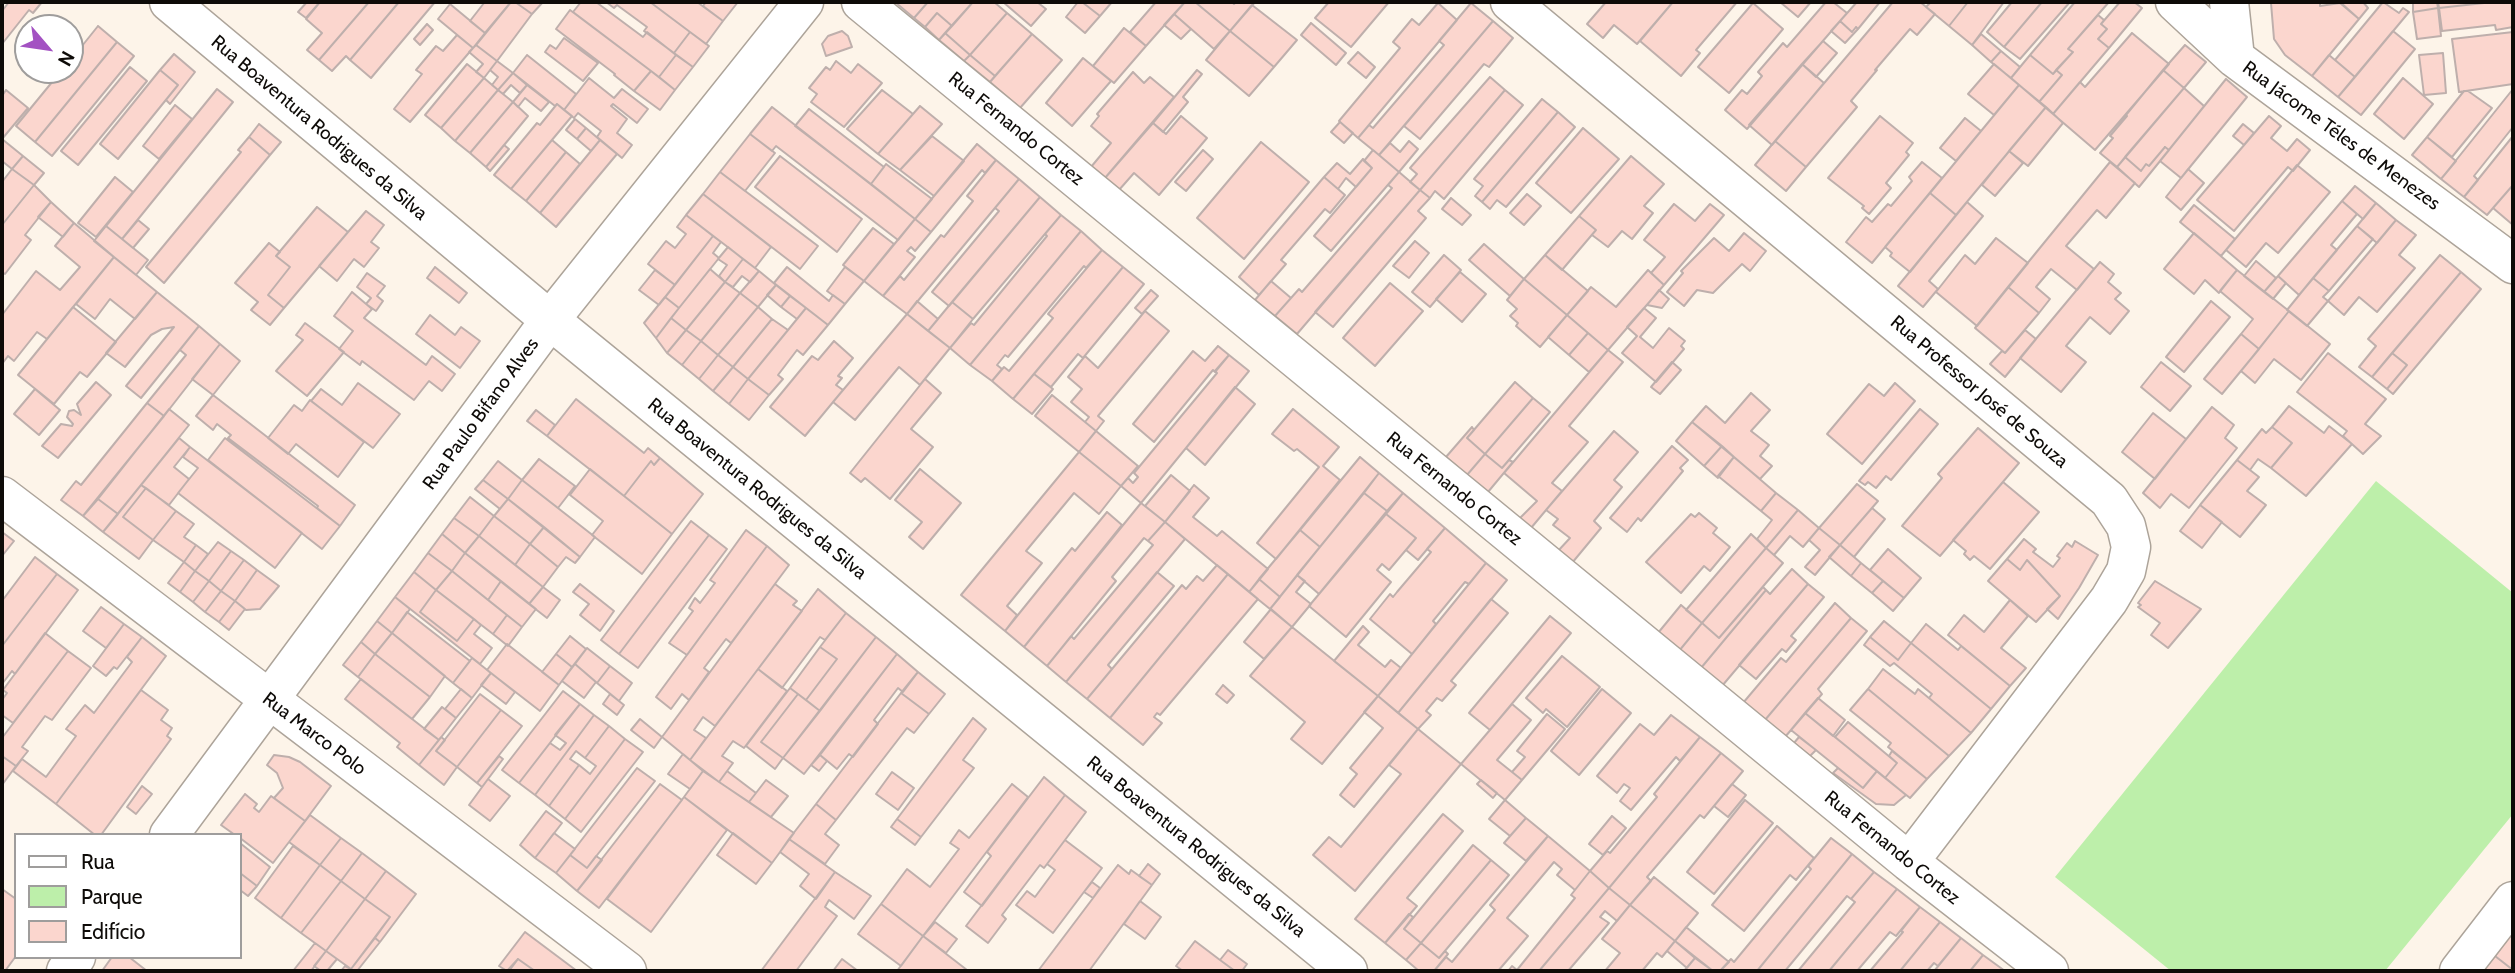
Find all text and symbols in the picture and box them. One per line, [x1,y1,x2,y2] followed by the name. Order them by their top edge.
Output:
[14,14,84,84] north arrow
[206,31,432,225] street label: Rua Boaventura Rodrigues da Silva
[53,47,79,70] text: N
[2238,57,2444,215] street label: Rua Jácome Téles de Menezes
[944,67,1088,191] street label: Rua Fernando Cortez
[1886,311,2072,473] street label: Rua Professor José de Souza
[418,334,544,494] street label: Rua Paulo Bifano Alves
[643,394,871,584] street label: Rua Boaventura Rodrigues da Silva
[1382,427,1526,551] street label: Rua Fernando Cortez
[258,688,370,780] street label: Rua Marco Polo
[1082,752,1310,942] street label: Rua Boaventura Rodrigues da Silva
[1820,786,1964,910] street label: Rua Fernando Cortez
[14,833,242,959] legend
[81,849,115,874] text: Rua
[81,884,143,909] text: Parque
[81,919,145,944] text: Edifício

